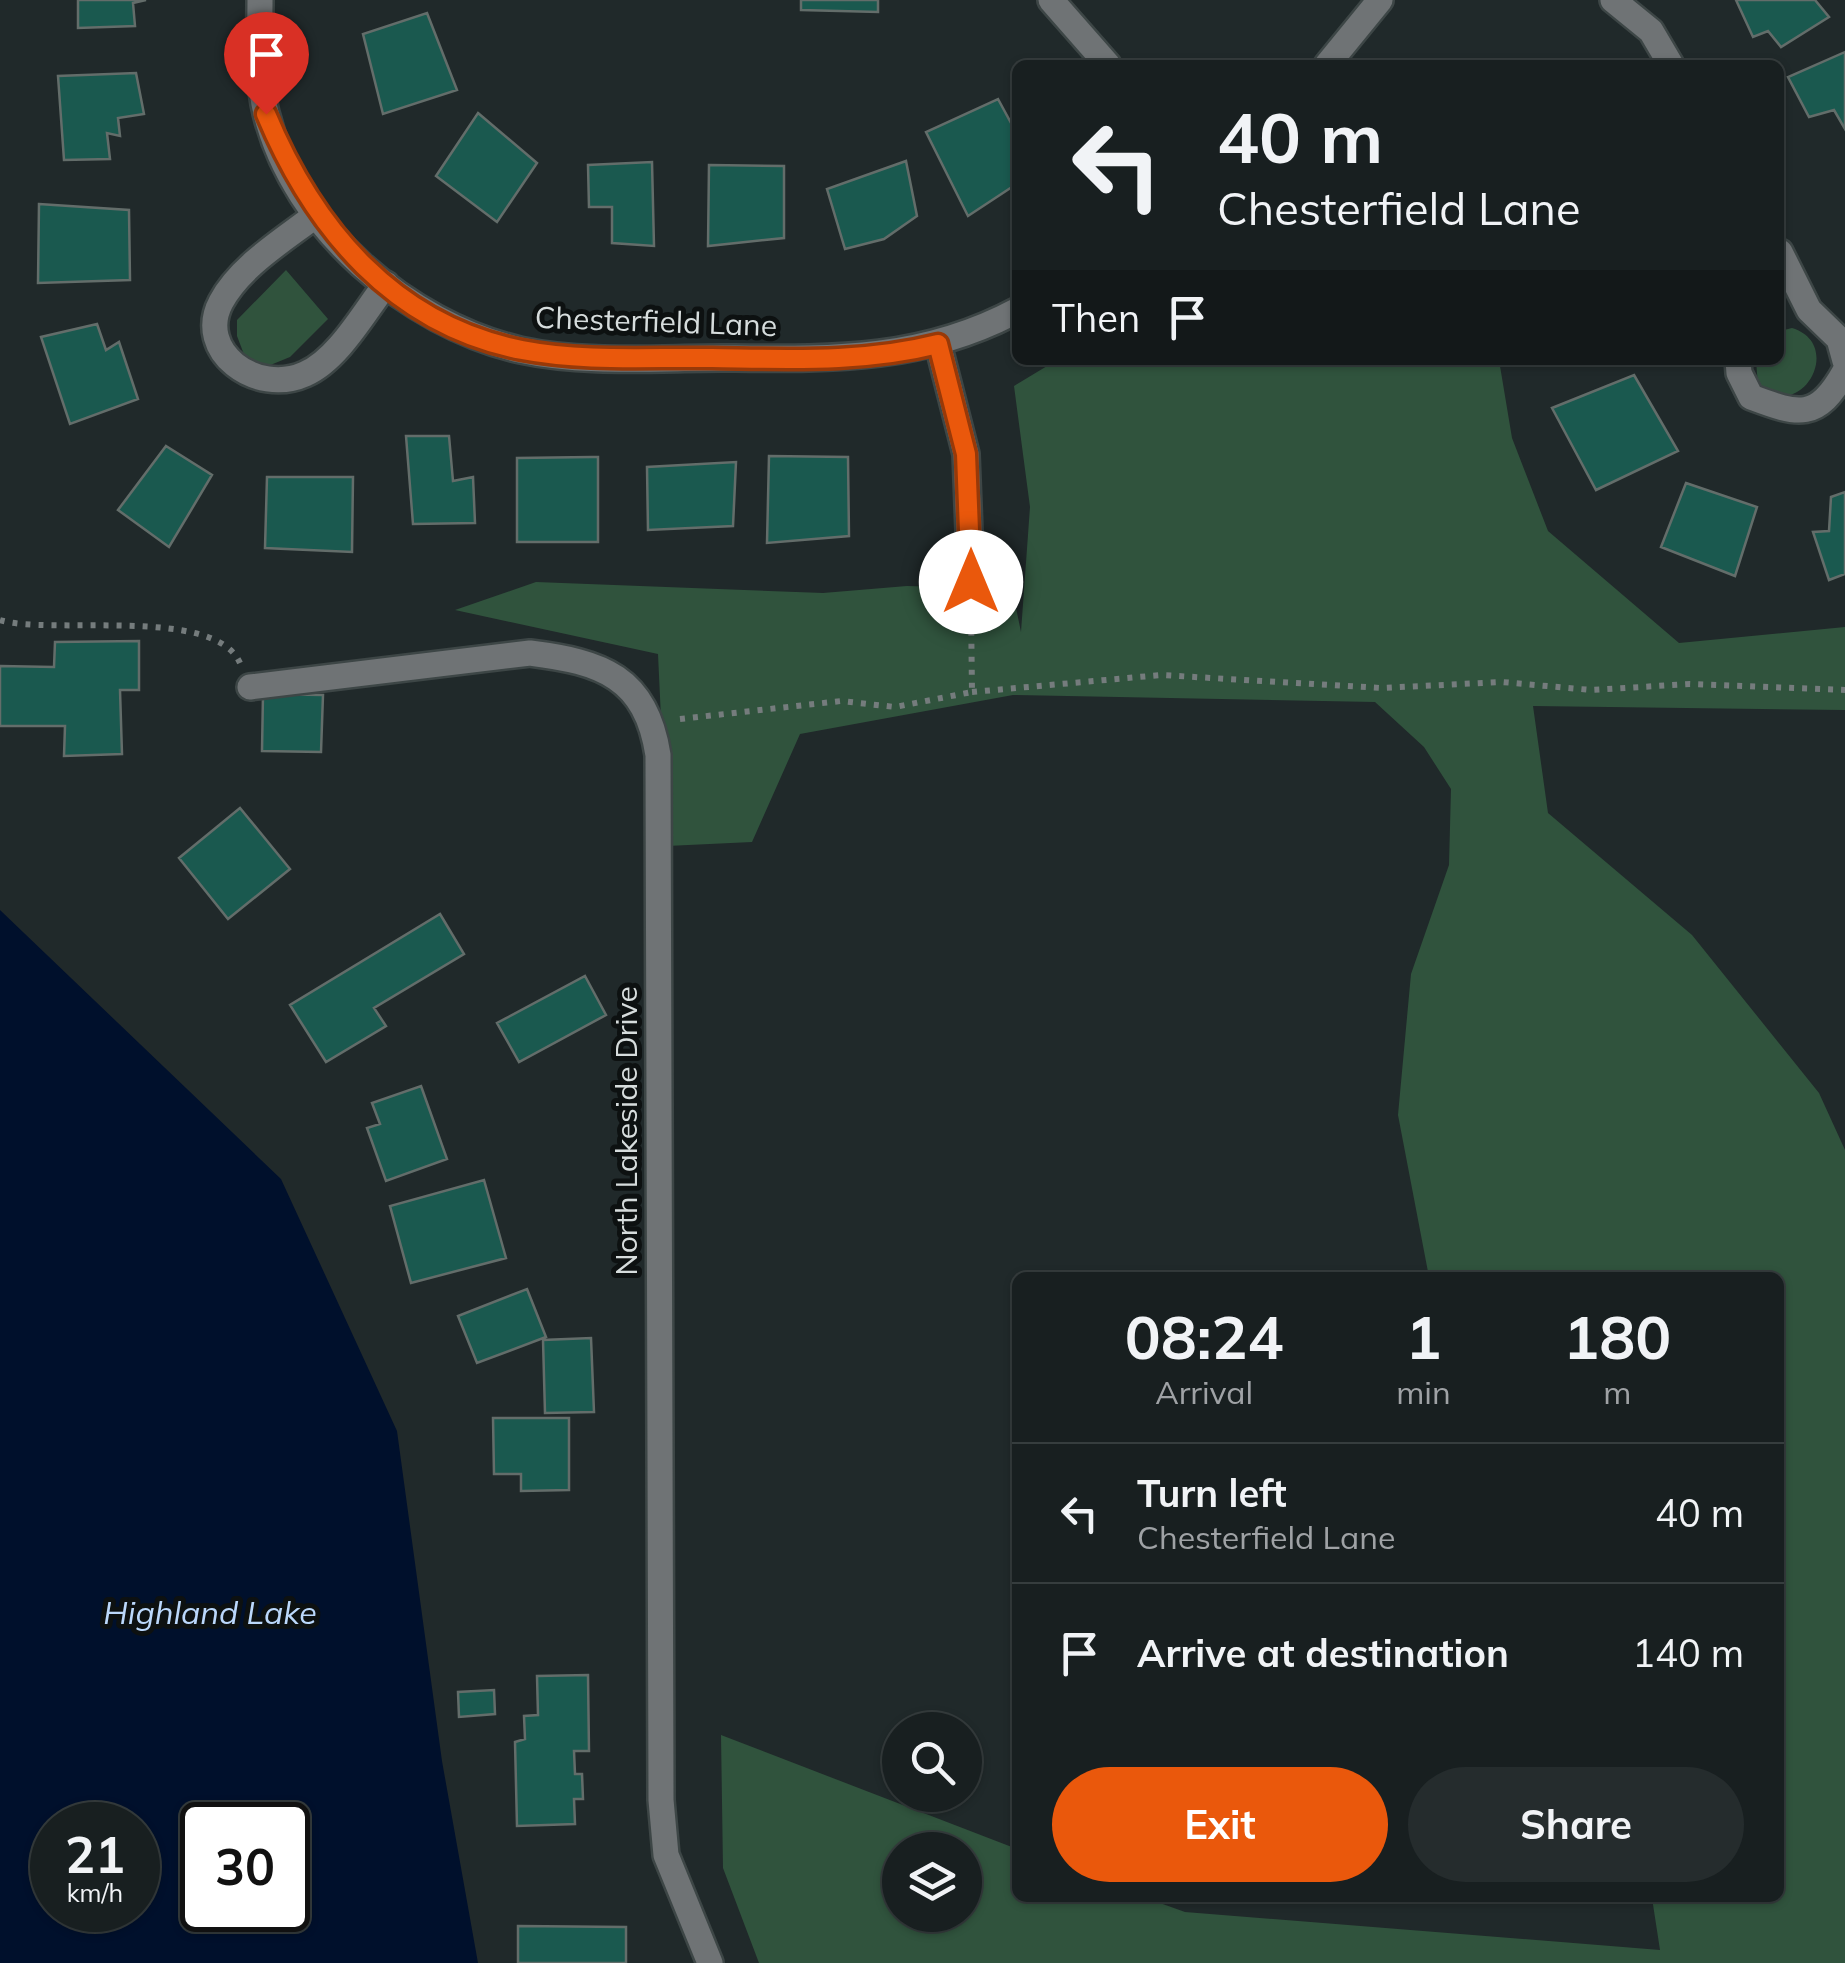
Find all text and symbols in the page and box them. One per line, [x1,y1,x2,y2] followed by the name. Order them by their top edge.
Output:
[224,12,309,115] pin
[239,27,294,82] icon: arrive
[1217,93,1383,181] text: 40 m
[1052,100,1182,230] icon: left
[1217,180,1580,236] text: Chesterfield Lane
[1160,290,1215,345] icon: arrive
[1052,294,1140,342] text: Then
[534,298,778,344] street label: Chesterfield Lane
[919,530,1023,634] position arrow
[607,986,645,1276] street label: North Lakeside Drive
[1125,1299,1284,1374] text: 08:24
[1405,1299,1441,1374] text: 1
[1563,1299,1671,1374] text: 180
[1155,1372,1253,1412] text: Arrival
[1396,1372,1451,1412] text: min
[1603,1372,1631,1412] text: m
[1137,1469,1287,1517] text: Turn left
[1052,1486,1107,1541] icon: left
[1655,1489,1744,1537] text: 40 m
[1137,1517,1395,1557] text: Chesterfield Lane
[103,1592,317,1632] water label: Highland Lake
[1052,1626,1107,1681] icon: arrive
[1137,1629,1509,1677] text: Arrive at destination
[1632,1629,1744,1677] text: 140 m
[882,1712,982,1932] map controls
[882,1712,982,1812] button: search
[1052,1767,1388,1882] button: Exit
[1408,1767,1744,1882] button: Share
[180,1802,310,1932] speed limit sign: 30
[65,1823,125,1886] text: 21
[882,1832,982,1932] button: layers
[67,1877,123,1908] text: km/h

